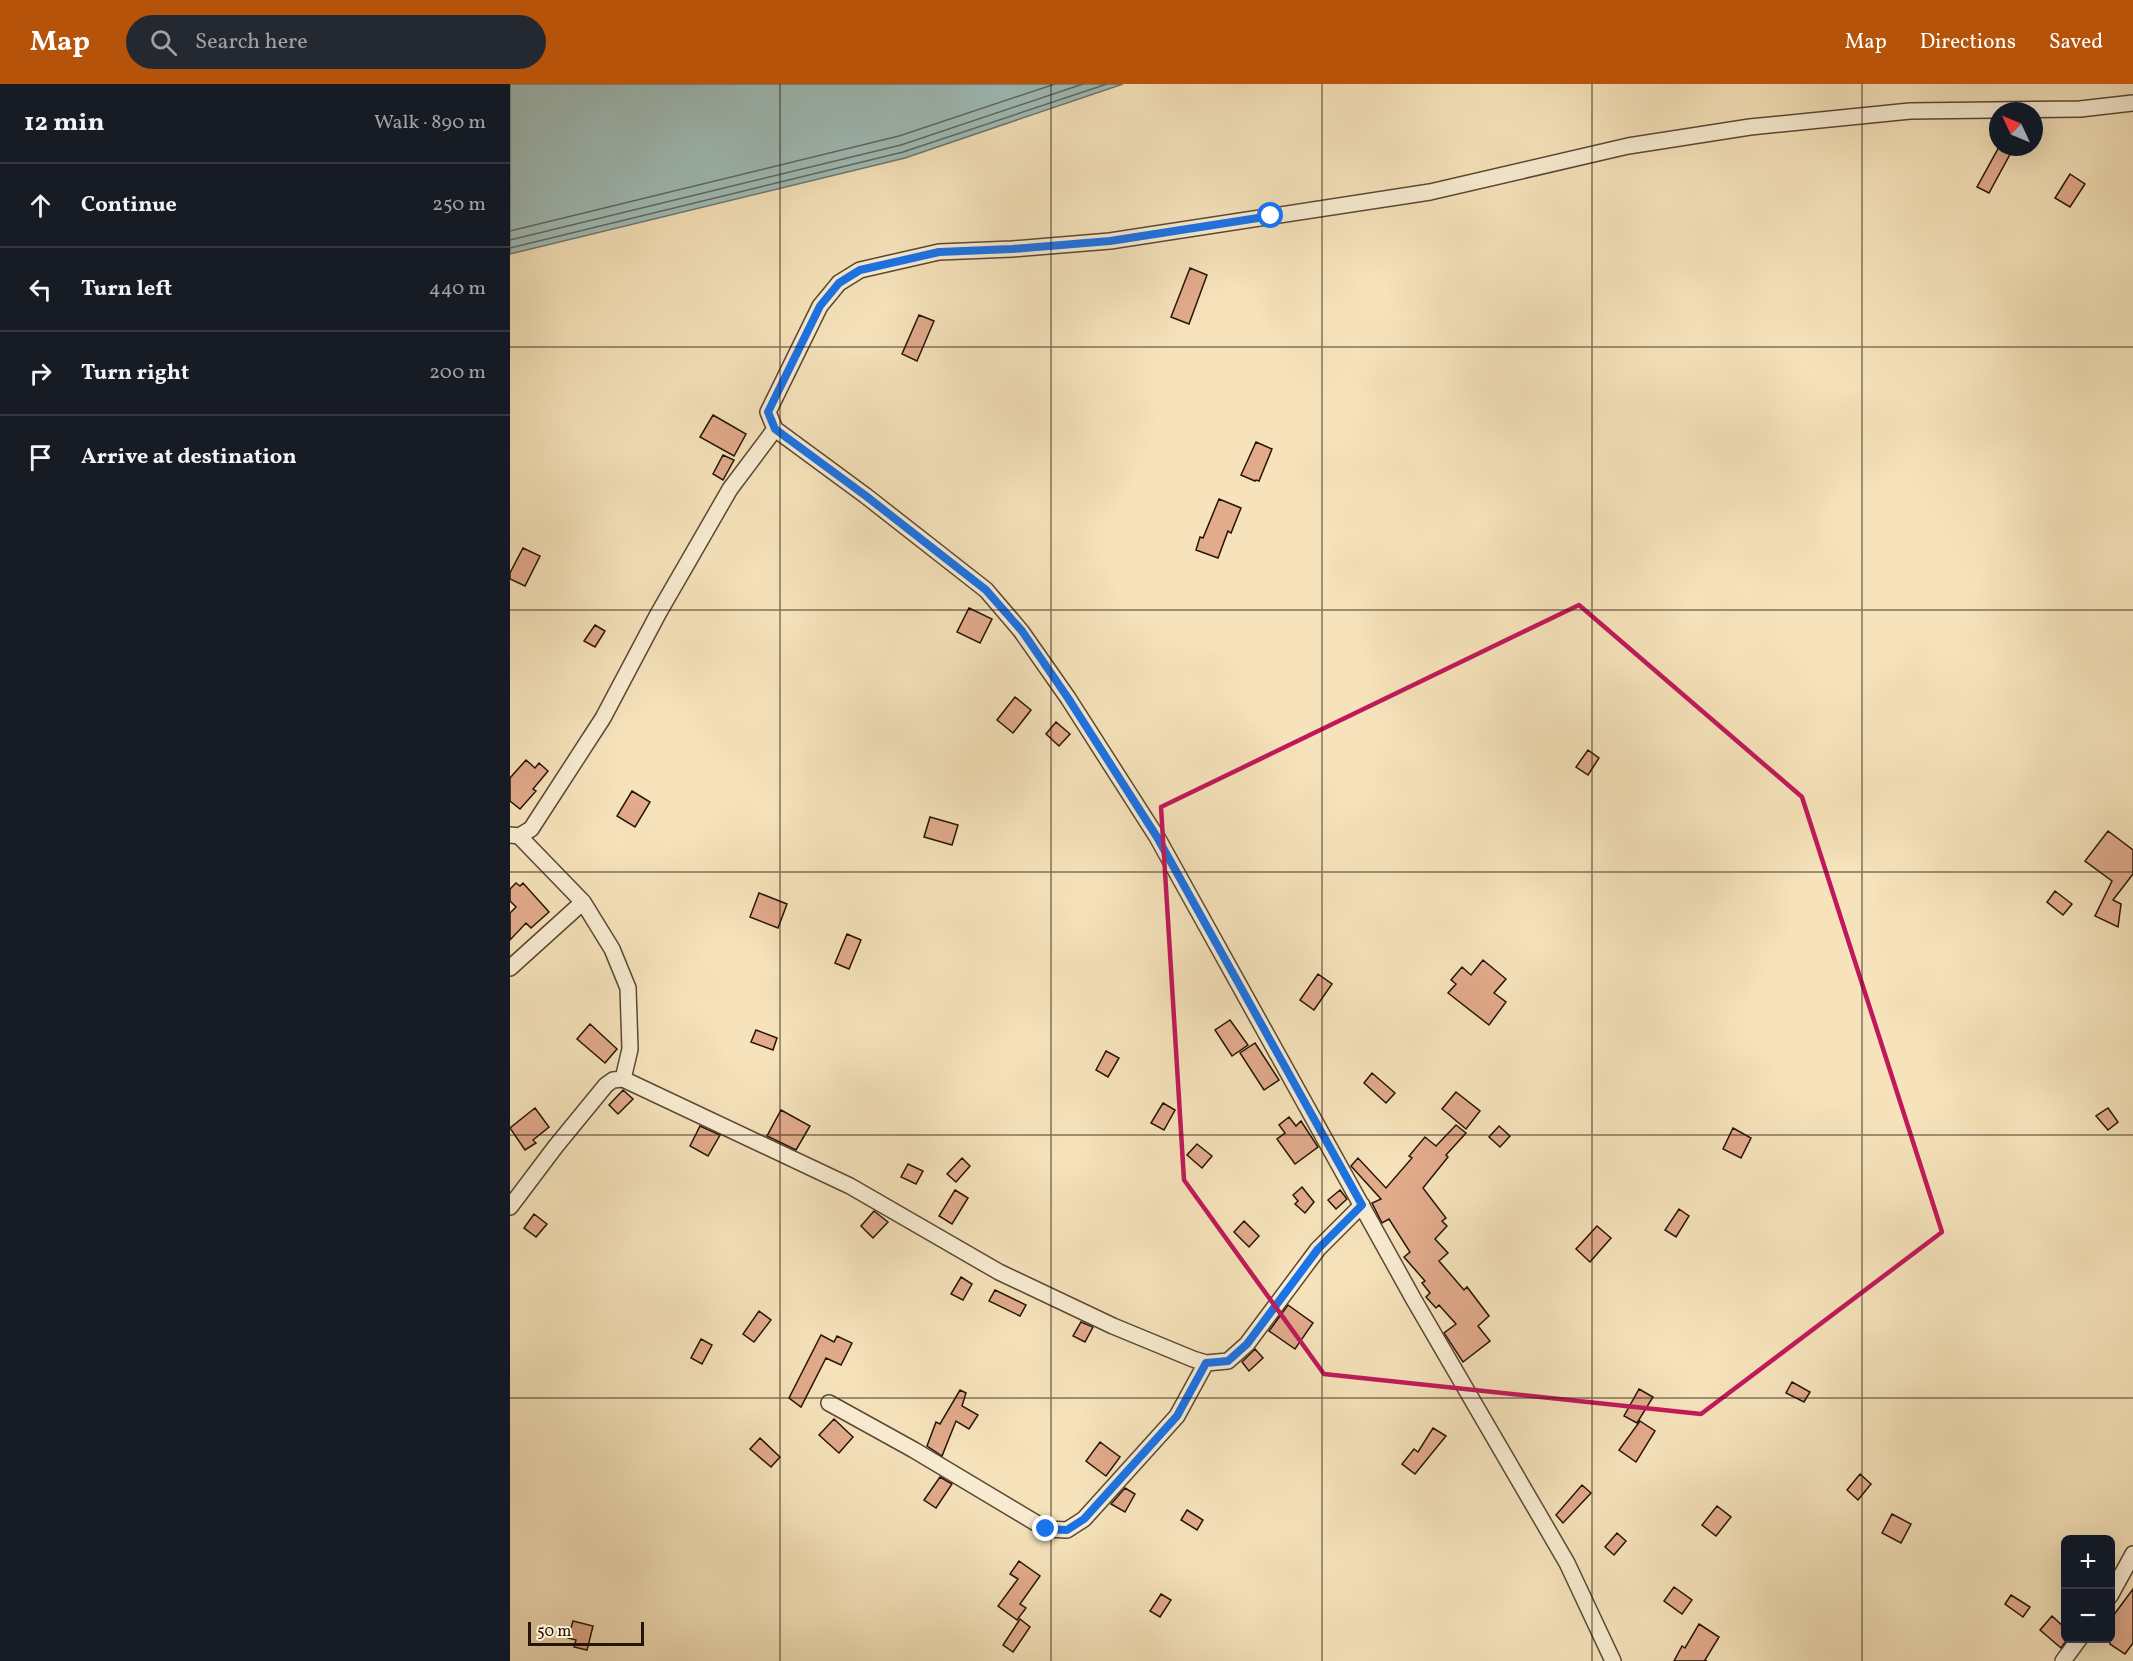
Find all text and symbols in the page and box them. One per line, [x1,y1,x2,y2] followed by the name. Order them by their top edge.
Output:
[126,15,546,69] search box
[30,23,90,62] text: Map
[147,26,180,59] icon: search
[195,27,308,58] text: Search here
[1845,28,1887,57] text: Map
[1920,28,2016,57] text: Directions
[2049,28,2103,57] text: Saved
[1989,102,2043,156] north arrow
[24,105,105,141] text: 12 min
[374,109,486,137] text: Walk · 890 m
[24,189,57,222] icon: ahead
[81,190,177,221] text: Continue
[432,191,486,219] text: 250 m
[1257,202,1283,228] route start
[24,273,57,306] icon: left
[81,274,172,305] text: Turn left
[429,275,486,303] text: 440 m
[24,357,57,390] icon: right
[81,358,189,389] text: Turn right
[429,359,486,387] text: 200 m
[24,441,57,474] icon: arrive
[81,442,297,473] text: Arrive at destination
[1032,1515,1058,1541] route end
[2061,1535,2115,1643] map controls
[2061,1535,2115,1589] button: +
[2061,1589,2115,1643] button: −
[528,1619,644,1646] scale bar
[537,1621,571,1643] text: 50 m

